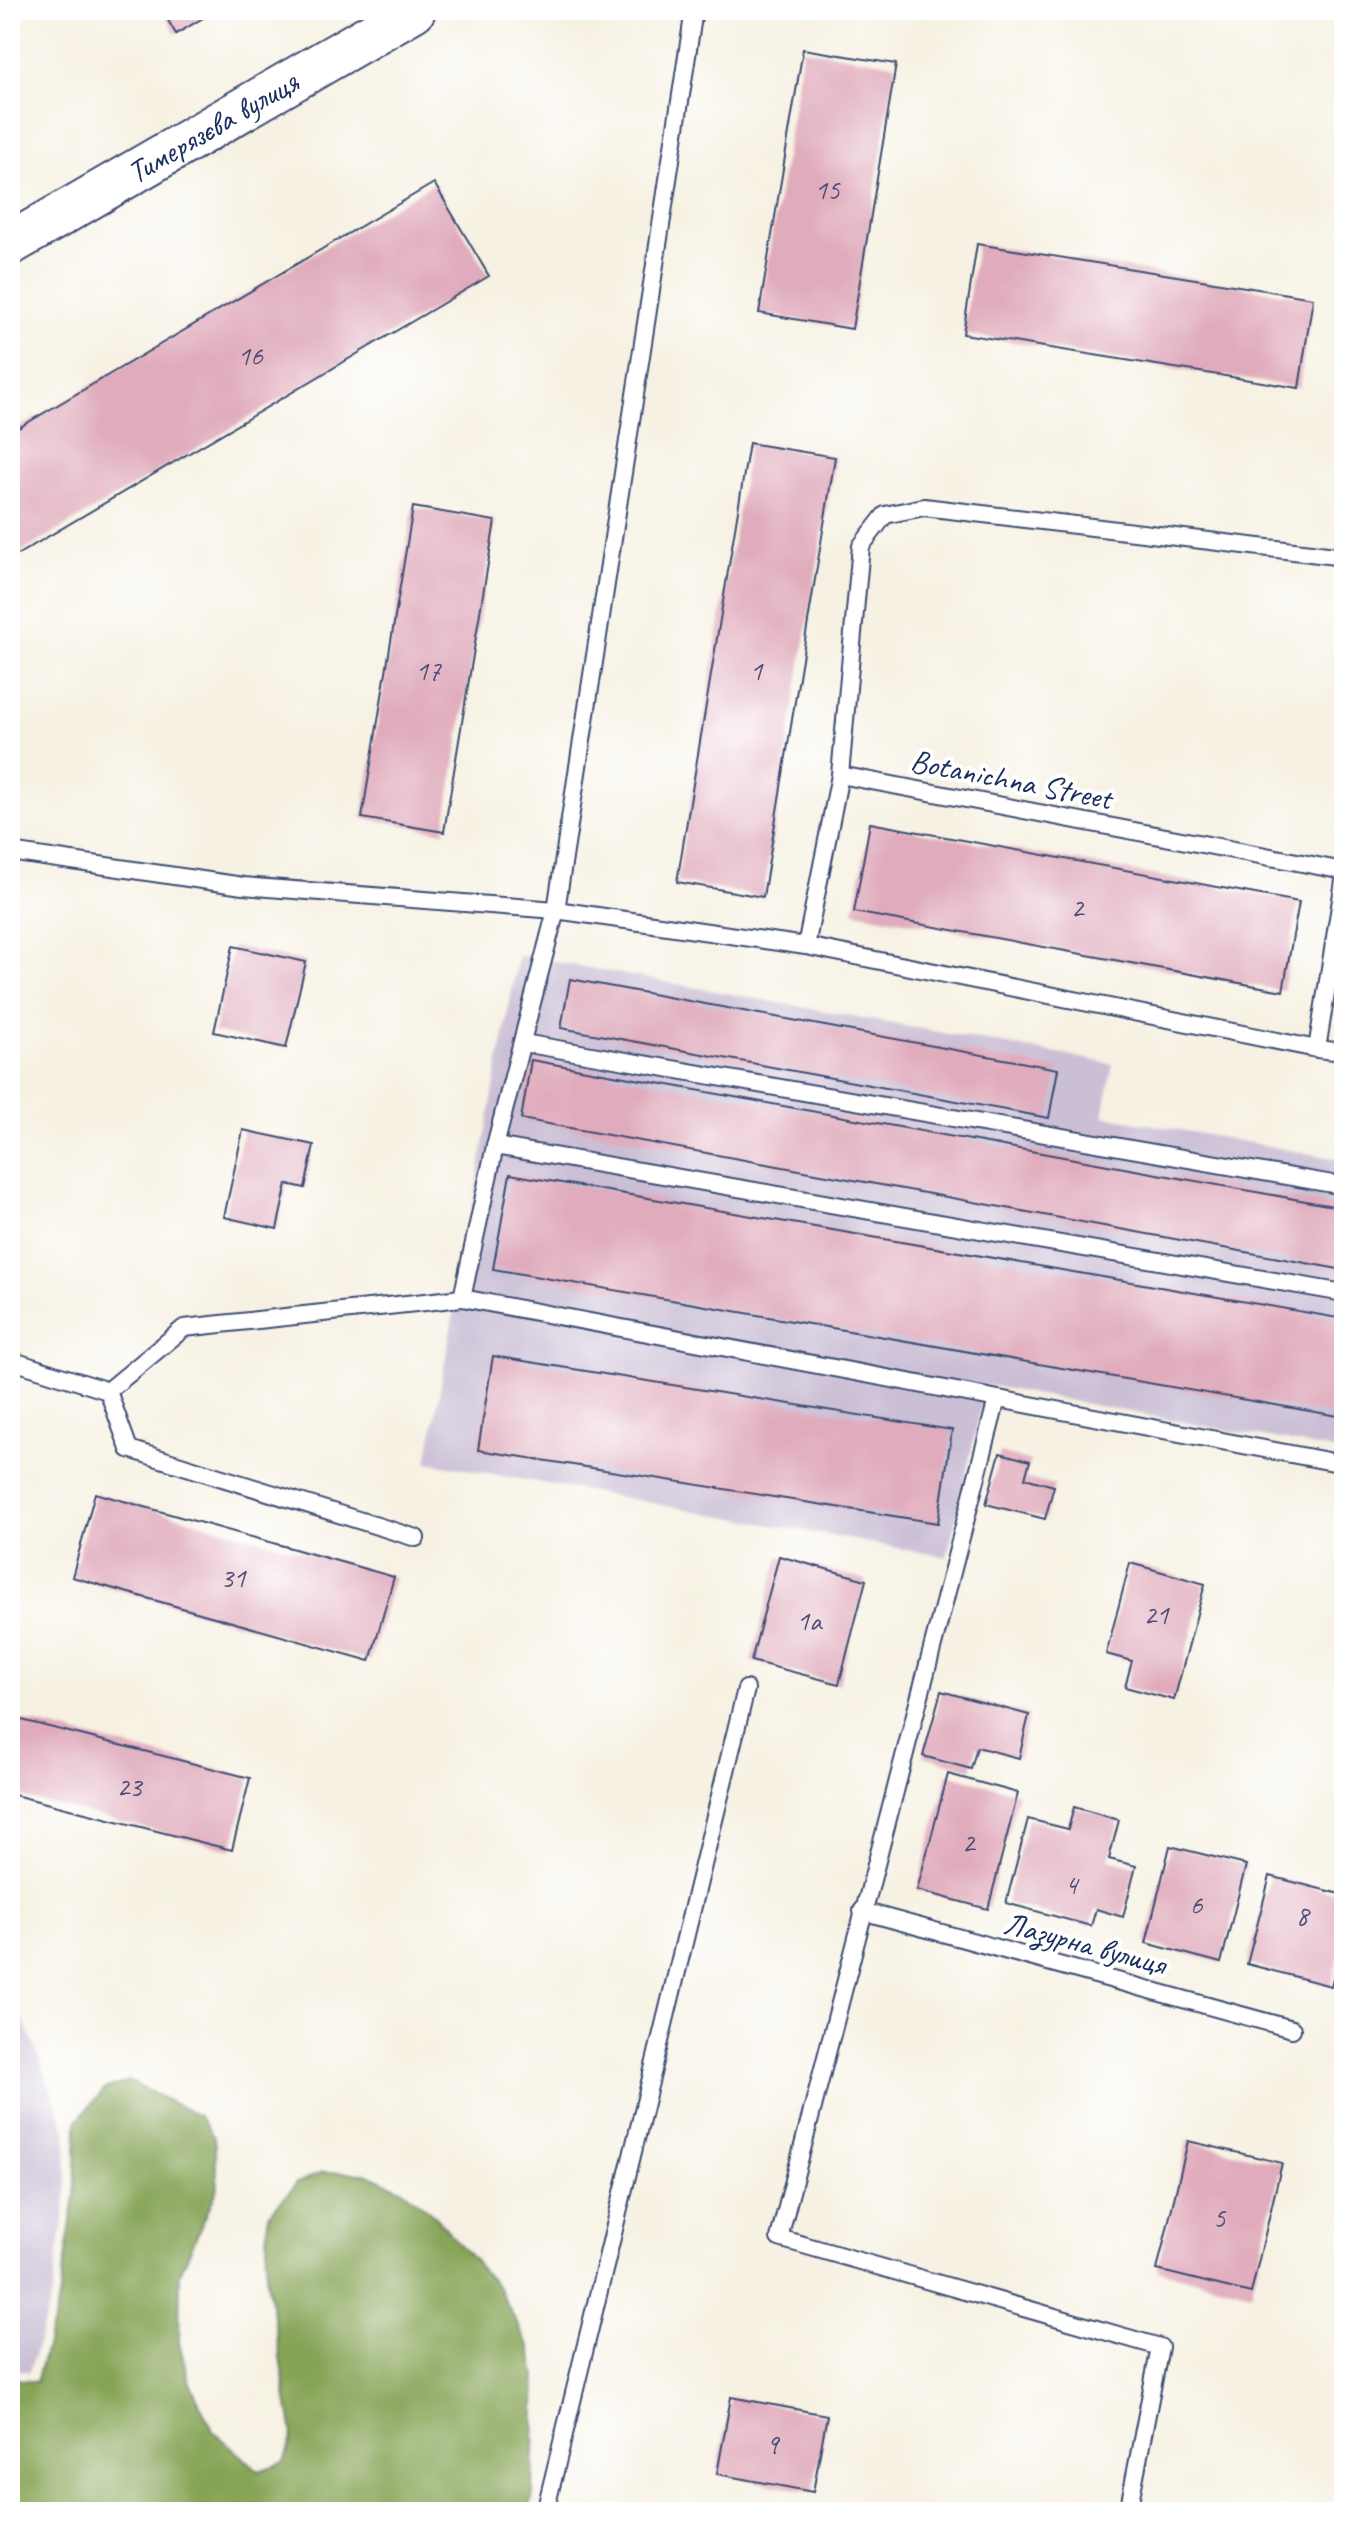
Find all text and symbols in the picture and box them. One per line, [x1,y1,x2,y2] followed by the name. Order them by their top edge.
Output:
[120,61,307,193] street label: Тимерязєва вулиця
[814,172,841,207] house number: 15
[237,338,264,373] house number: 16
[415,653,442,688] house number: 17
[750,653,764,688] house number: 1
[907,740,1118,820] street label: Botanichna Street
[1071,890,1086,925] house number: 2
[220,1560,247,1595] house number: 31
[1143,1597,1170,1632] house number: 21
[797,1603,823,1638] house number: 1а
[116,1769,144,1804] house number: 23
[962,1825,977,1860] house number: 2
[1065,1867,1080,1902] house number: 4
[1190,1887,1204,1922] house number: 6
[1296,1898,1311,1933] house number: 8
[999,1902,1172,1985] street label: Лазурна вулиця
[1213,2200,1227,2235] house number: 5
[766,2427,781,2462] house number: 9

